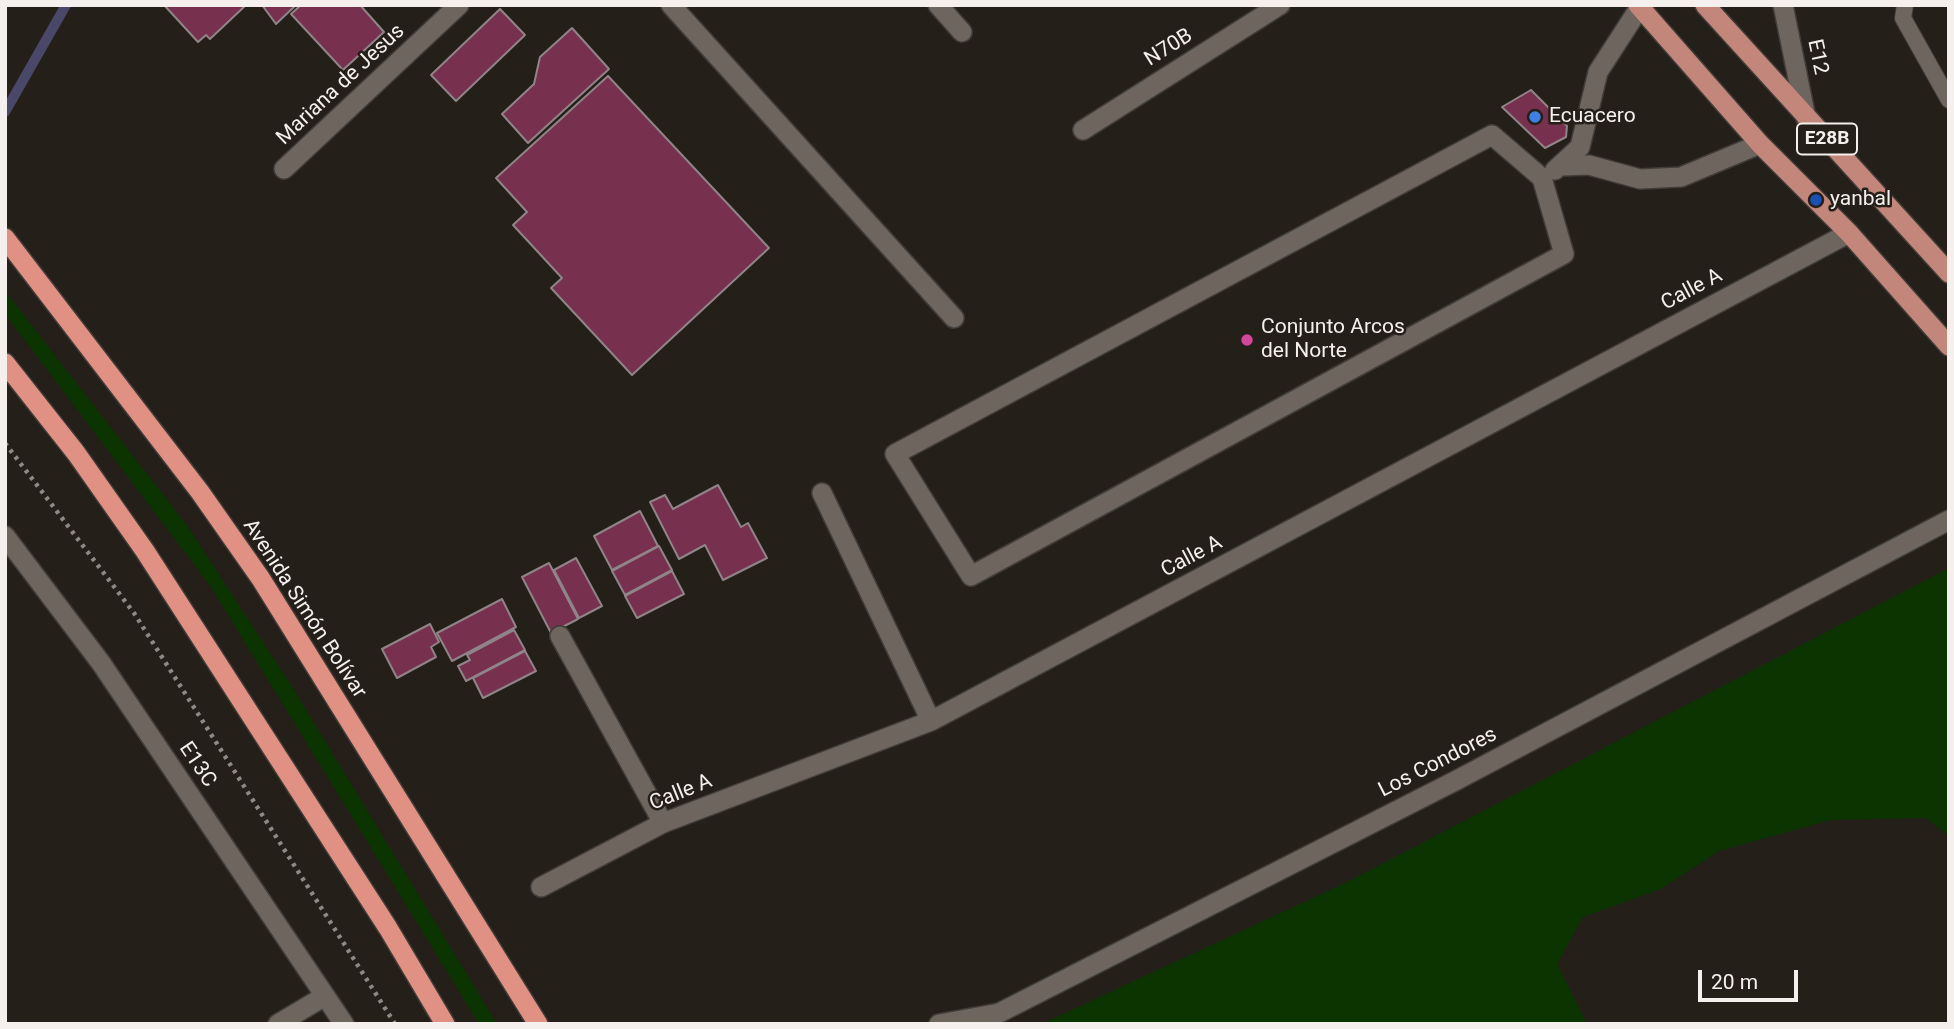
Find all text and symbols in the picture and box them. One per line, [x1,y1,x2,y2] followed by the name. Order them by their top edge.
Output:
[272,19,410,151] street label: Mariana de Jesus
[1140,24,1198,72] street label: N70B
[1801,37,1833,77] street label: E12
[1549,104,1636,130] place label: Ecuacero
[1527,109,1543,125] marker: Ecuacero
[1797,124,1857,154] road number: E28B
[1830,187,1891,213] place label: yanbal
[1808,192,1824,208] marker: yanbal
[1657,264,1727,316] street label: Calle A
[1261,315,1405,365] place label: Conjunto Arcos del Norte
[1239,332,1255,348] marker: Conjunto Arcos del Norte
[237,515,371,703] street label: Avenida Simón Bolívar
[1157,531,1227,583] street label: Calle A
[1375,722,1501,804] street label: Los Condores
[173,738,221,792] street label: E13C
[646,769,716,817] street label: Calle A
[1702,956,1802,1000] scale bar
[1711,970,1758,994] text: 20 m

